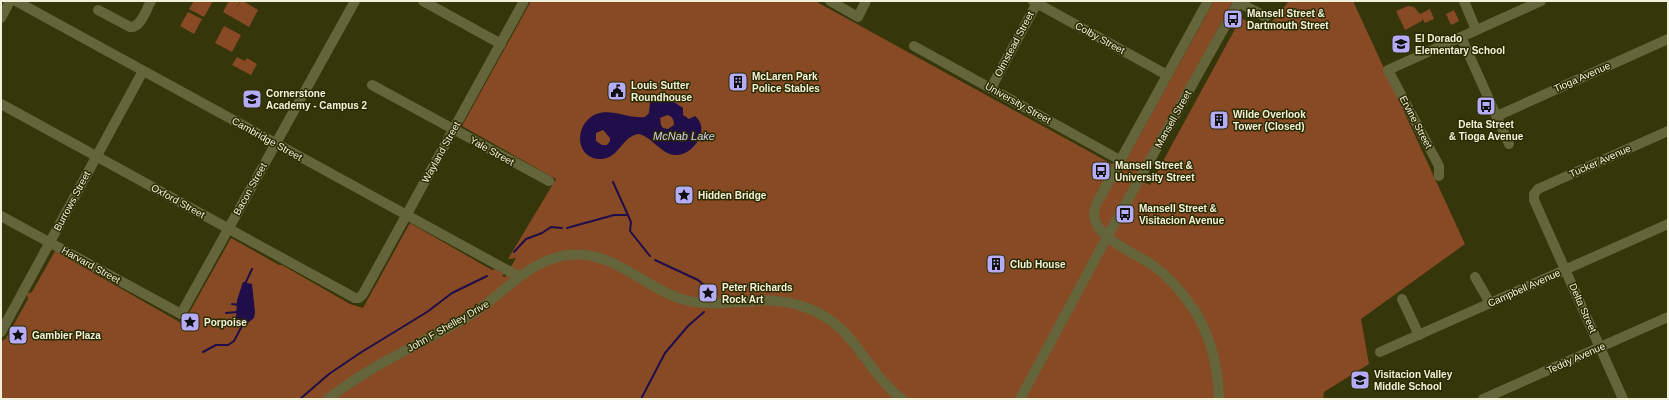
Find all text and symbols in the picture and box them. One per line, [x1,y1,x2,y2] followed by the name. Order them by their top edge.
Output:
[1222,8,1244,30] bus stop icon: Mansell Street & Dartmouth Street
[1247,8,1329,31] place label: Mansell Street & Dartmouth Street
[992,9,1036,78] street label: Olmstead Street
[1073,20,1127,56] street label: Colby Street
[1390,33,1412,55] school or university icon: El Dorado Elementary School
[1415,33,1505,56] place label: El Dorado Elementary School
[1552,59,1612,94] street label: Tioga Avenue
[727,71,749,93] building icon: McLaren Park Police Stables
[752,71,820,94] place label: McLaren Park Police Stables
[606,80,628,102] public building icon: Louis Sutter Roundhouse
[631,80,693,103] place label: Louis Sutter Roundhouse
[983,80,1053,126] street label: University Street
[241,88,263,110] school or university icon: Cornerstone Academy - Campus 2
[266,88,368,111] place label: Cornerstone Academy - Campus 2
[1153,88,1193,150] street label: Mansell Street
[1398,94,1435,150] street label: Ervine Street
[1475,95,1497,117] bus stop icon: Delta Street & Tioga Avenue
[1208,109,1230,131] building icon: Wilde Overlook Tower (Closed)
[1233,109,1306,132] place label: Wilde Overlook Tower (Closed)
[230,115,304,163] street label: Cambridge Street
[420,119,462,184] street label: Wayland Street
[1449,119,1524,142] place label: Delta Street & Tioga Avenue
[653,130,715,142] water label: McNab Lake
[468,134,516,168] street label: Yale Street
[1568,142,1633,179] street label: Tucker Avenue
[1090,160,1112,182] bus stop icon: Mansell Street & University Street
[1115,160,1195,183] place label: Mansell Street & University Street
[231,161,269,217] street label: Bacon Street
[52,169,92,233] street label: Burrows Street
[149,182,207,220] street label: Oxford Street
[673,184,695,206] place icon: Hidden Bridge
[698,190,767,201] place label: Hidden Bridge
[1114,203,1136,225] bus stop icon: Mansell Street & Visitacion Avenue
[1139,203,1225,226] place label: Mansell Street & Visitacion Avenue
[60,244,122,286] street label: Harvard Street
[985,253,1007,275] building icon: Club House
[1010,259,1066,270] place label: Club House
[1486,267,1562,309] street label: Campbell Avenue
[697,282,719,304] place icon: Peter Richards Rock Art
[722,282,793,305] place label: Peter Richards Rock Art
[1567,282,1599,335] street label: Delta Street
[405,298,491,354] street label: John F Shelley Drive
[179,311,201,333] place icon: Porpoise
[204,317,247,328] place label: Porpoise
[7,324,29,346] place icon: Gambier Plaza
[32,330,101,341] place label: Gambier Plaza
[1545,340,1607,376] street label: Teddy Avenue
[1349,369,1371,391] school or university icon: Visitacion Valley Middle School
[1374,369,1453,392] place label: Visitacion Valley Middle School

